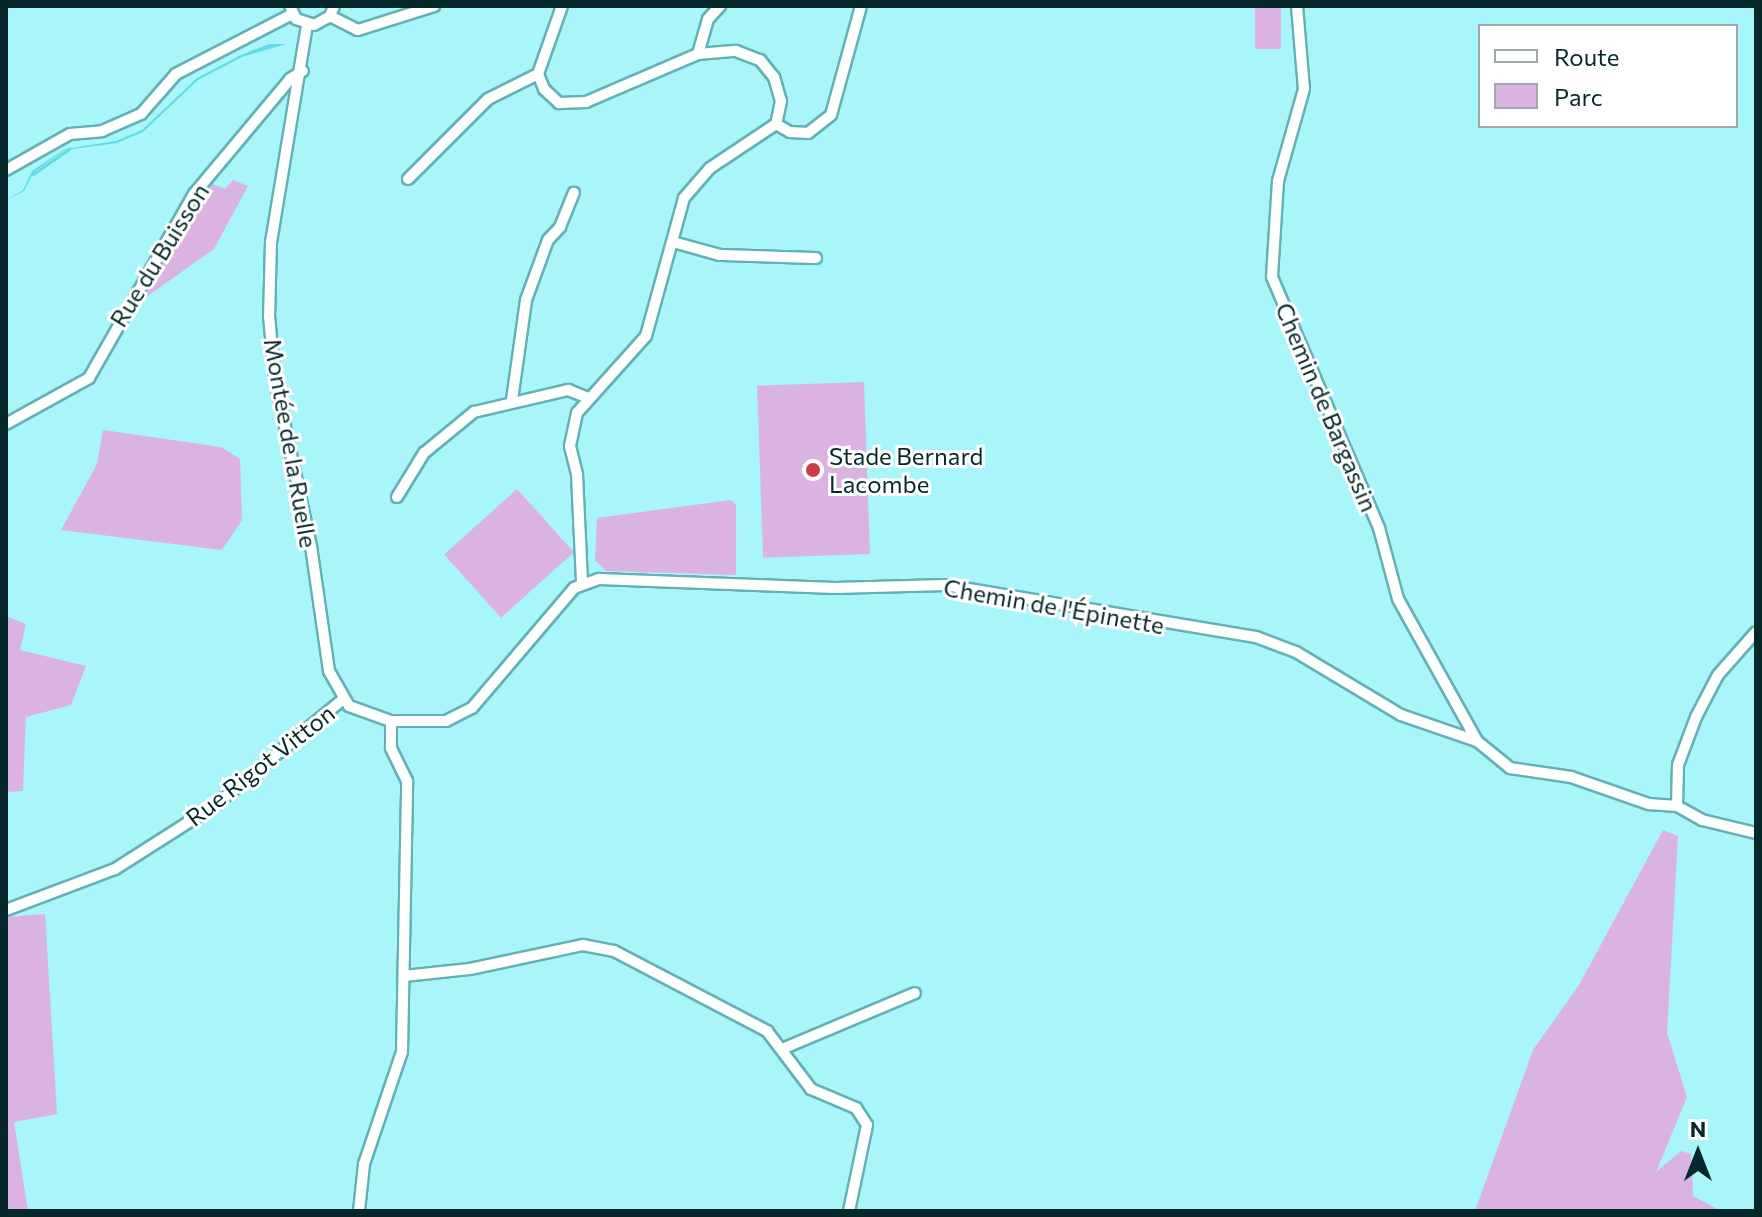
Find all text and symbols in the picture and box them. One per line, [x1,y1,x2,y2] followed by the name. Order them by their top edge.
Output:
[1478,24,1738,128] legend
[1554,42,1619,71] text: Route
[1554,82,1603,111] text: Parc
[103,178,215,332] street label: Rue du Buisson
[1270,298,1384,516] street label: Chemin de Bargassin
[258,336,324,550] street label: Montée de la Ruelle
[829,442,983,498] place label: Stade Bernard Lacombe
[804,461,822,479] marker: Stade Bernard Lacombe
[942,572,1166,640] street label: Chemin de l'Épinette
[180,698,340,832] street label: Rue Rigot Vitton
[1658,1113,1738,1193] north arrow
[1690,1115,1706,1142] text: N

